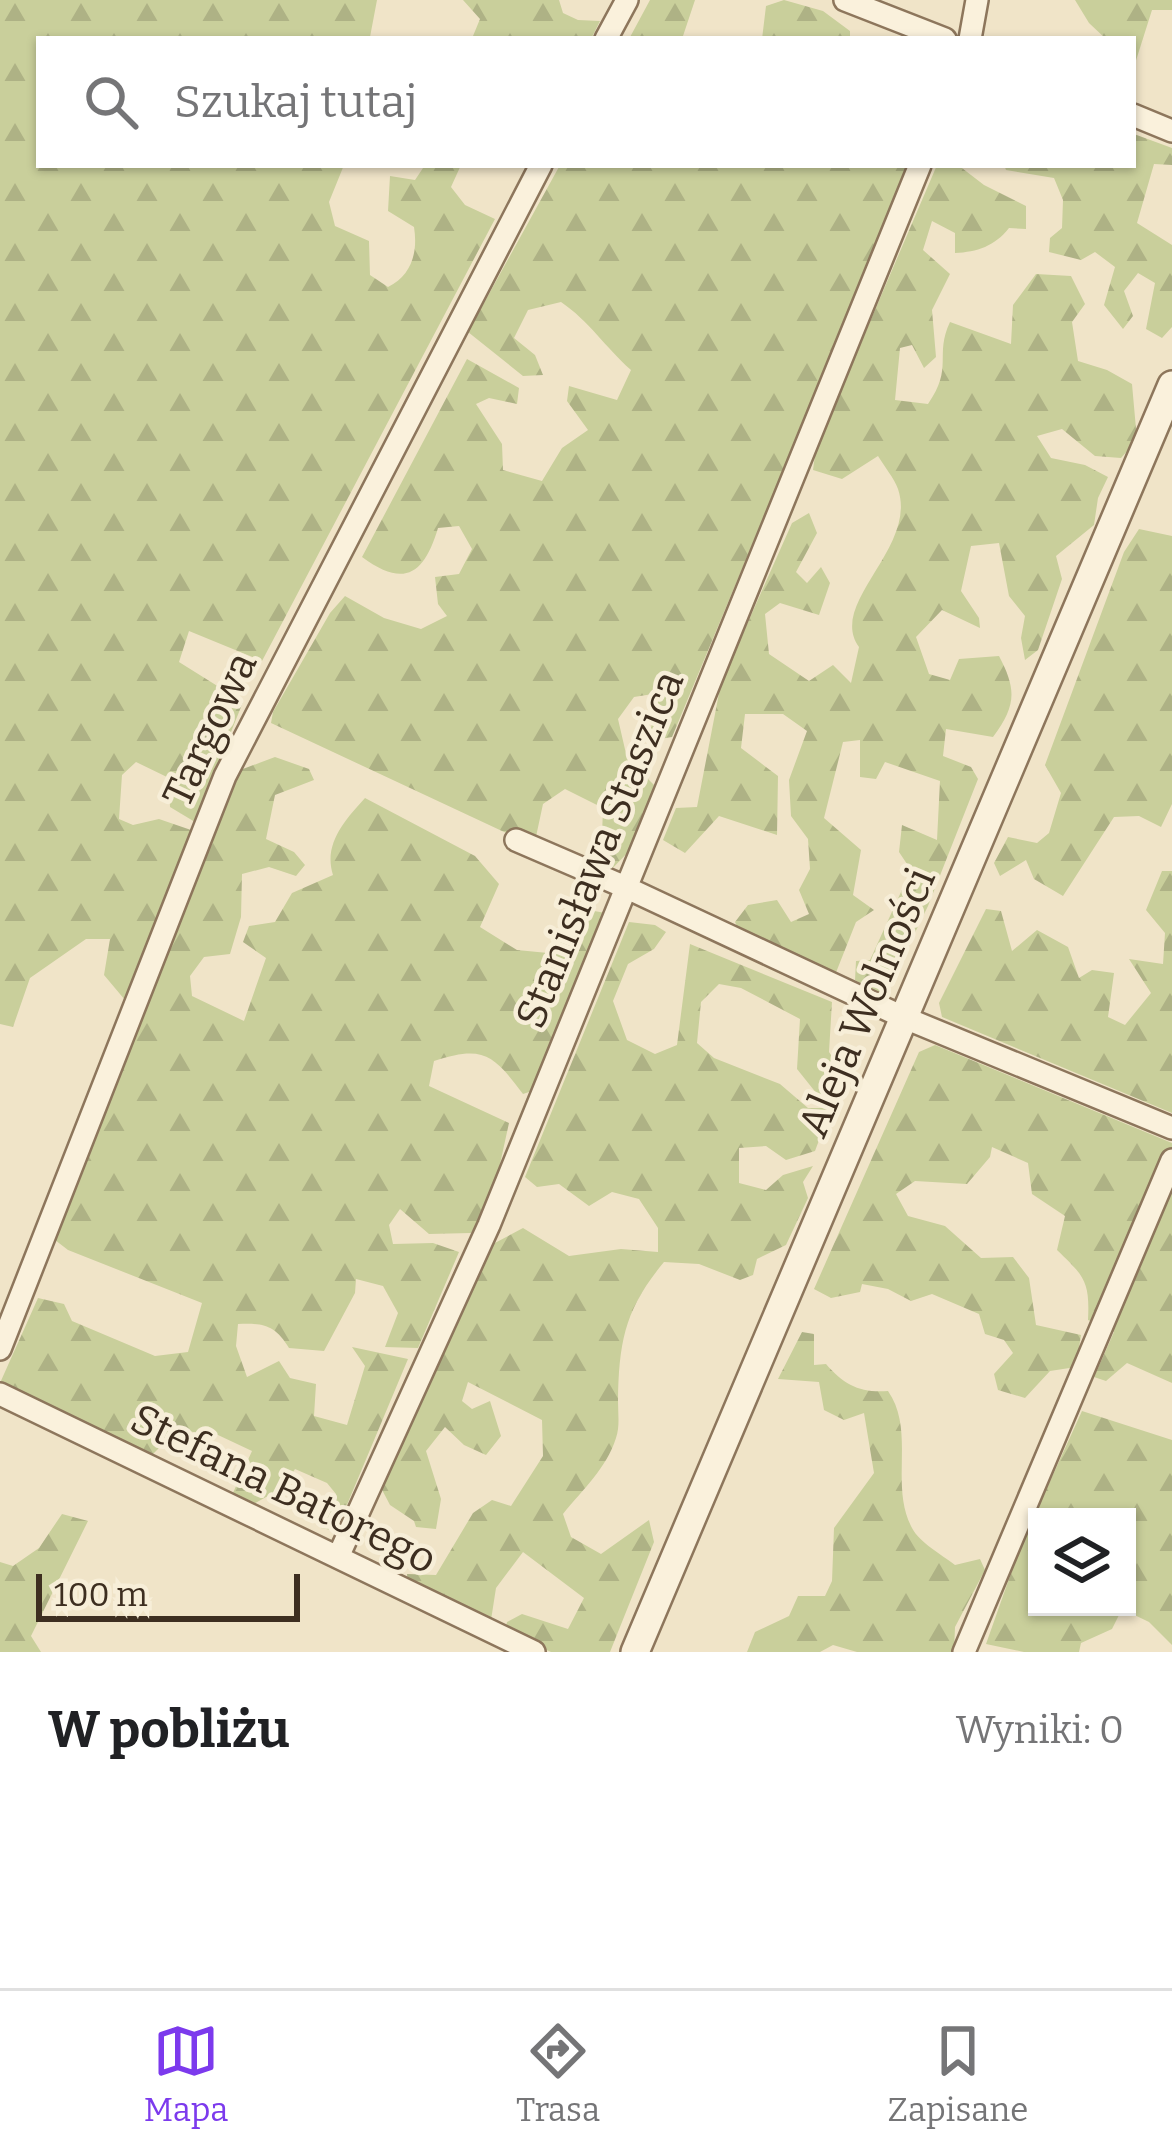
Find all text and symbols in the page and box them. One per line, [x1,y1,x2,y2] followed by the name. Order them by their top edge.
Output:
[36,36,1136,168] search box
[78,69,144,135] icon: search
[174,75,417,129] text: Szukaj tutaj
[152,644,267,815] street label: Targowa
[505,664,694,1035] street label: Stanisława Staszica
[788,860,946,1144] street label: Aleja Wolności
[123,1393,444,1584] street label: Stefana Batorego
[1028,1508,1136,1616] map controls
[1028,1508,1136,1616] button: layers
[36,1568,300,1621] scale bar
[54,1575,148,1615] text: 100 m
[48,1699,290,1761] text: W pobliżu
[956,1707,1124,1753] text: Wyniki: 0
[144,2018,228,2130] tab: Mapa
[516,2018,600,2130] tab: Trasa
[888,2018,1028,2130] tab: Zapisane

